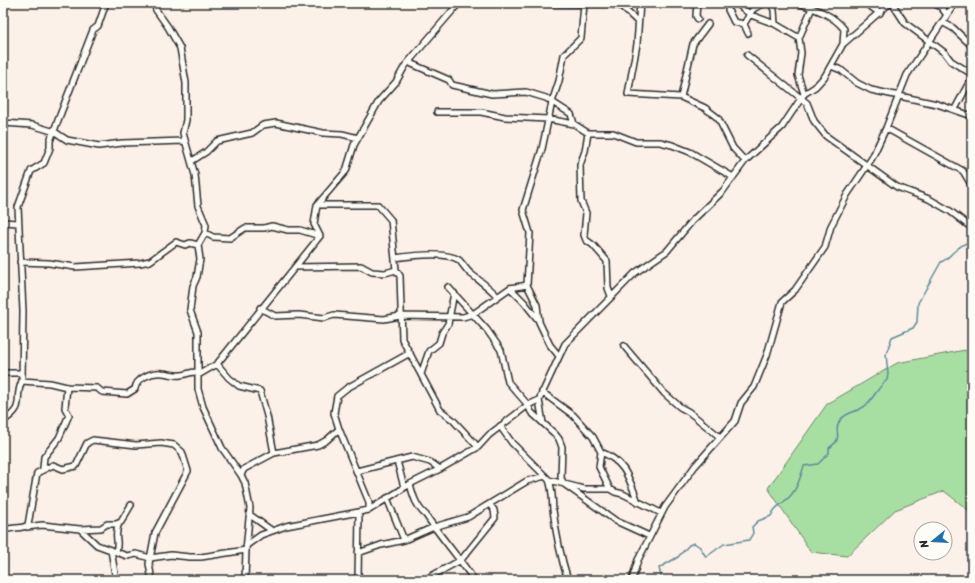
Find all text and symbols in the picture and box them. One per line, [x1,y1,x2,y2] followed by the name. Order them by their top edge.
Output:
[913,521,953,561] north arrow
[914,537,934,551] text: N

